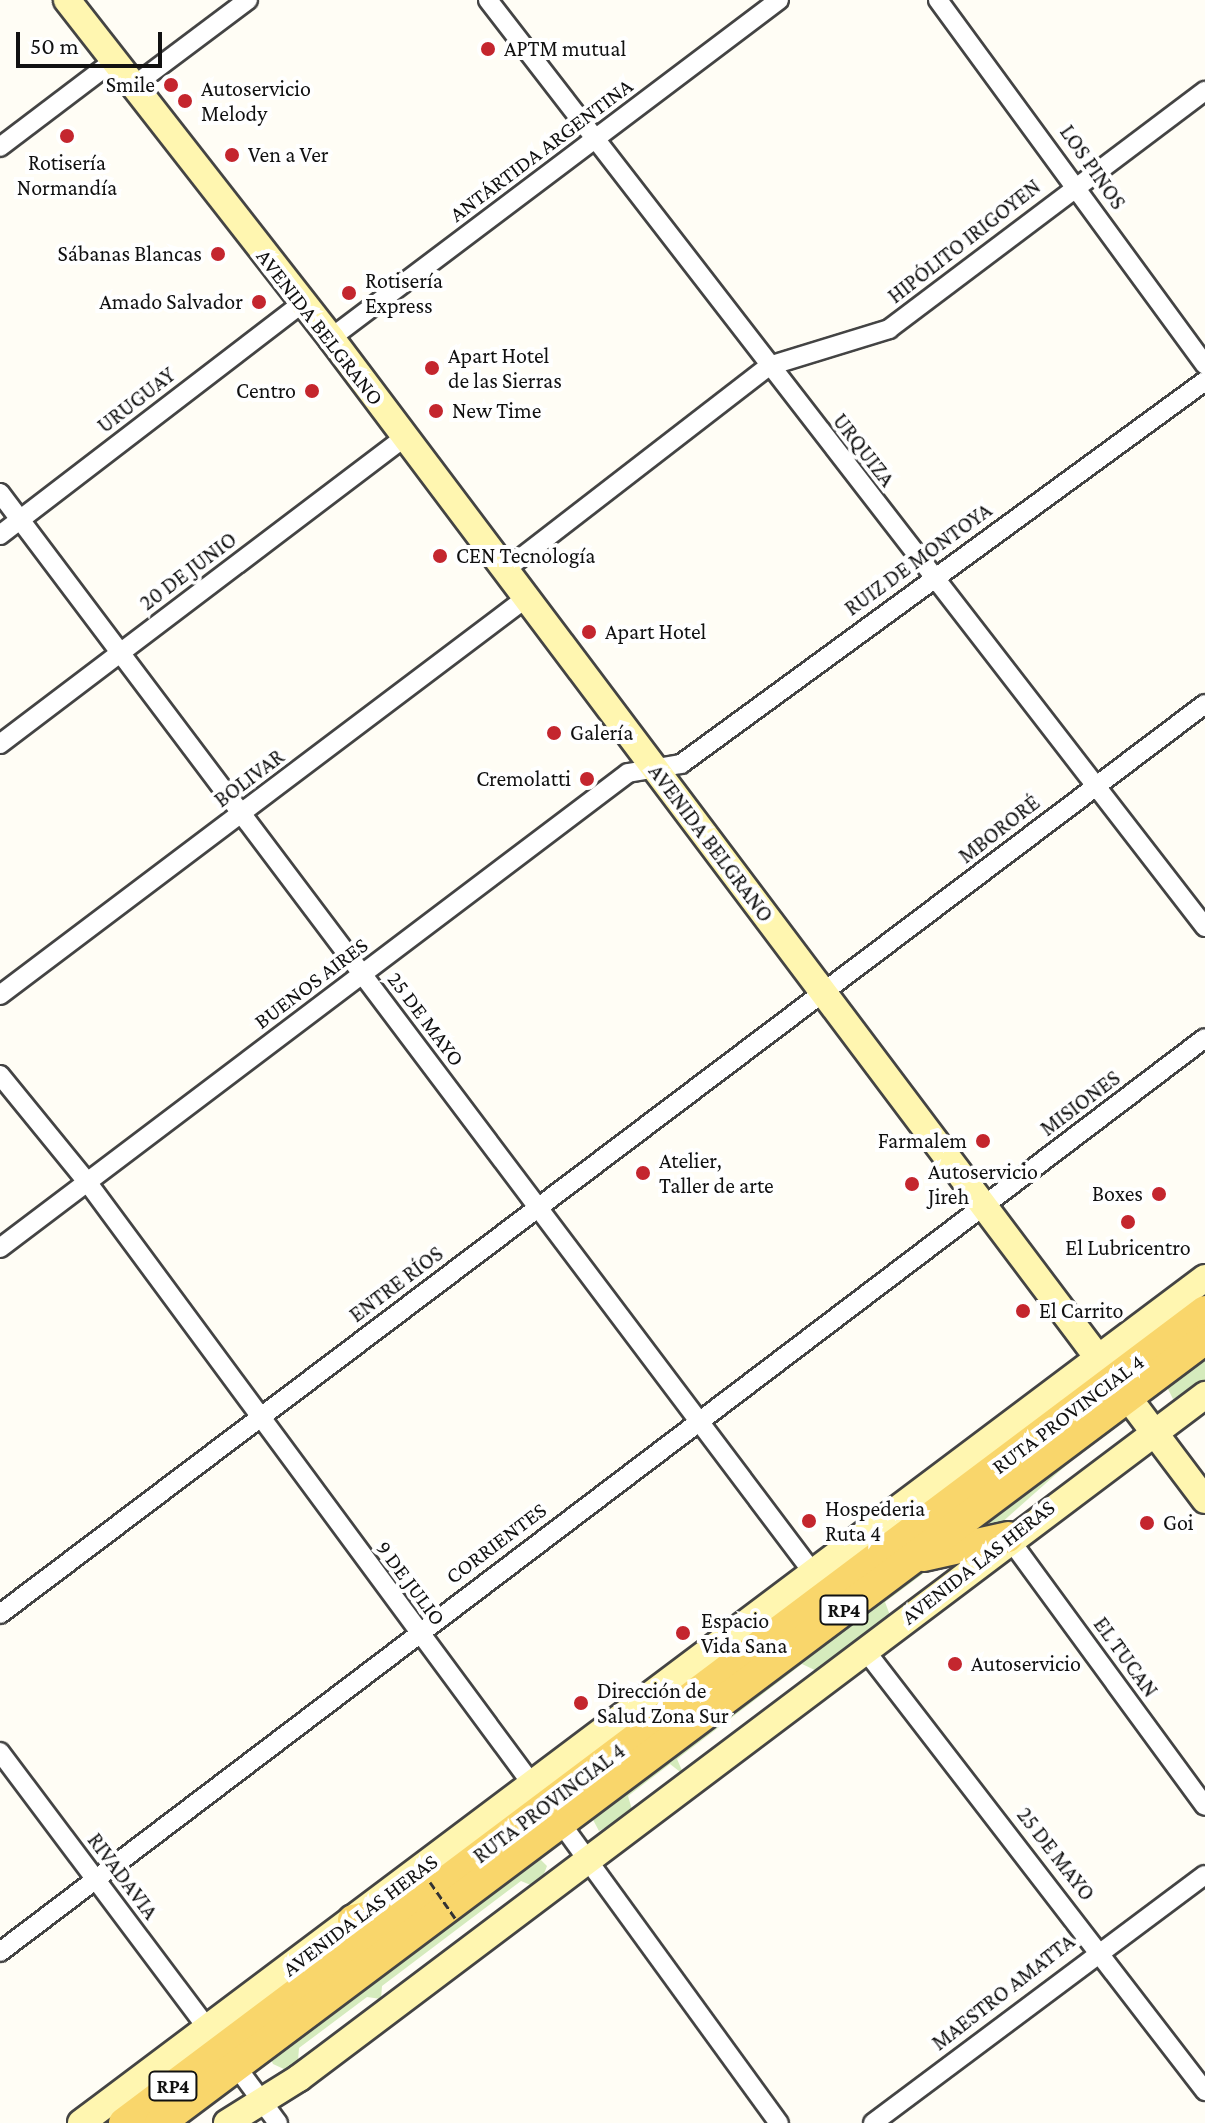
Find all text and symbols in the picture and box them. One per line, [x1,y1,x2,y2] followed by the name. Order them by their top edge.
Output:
[20,16,166,66] scale bar
[30,32,79,59] text: 50 m
[504,36,626,62] place label: APTM mutual
[479,40,497,58] marker: APTM mutual
[106,72,155,98] place label: Smile
[444,73,638,227] street label: ANTÁRTIDA ARGENTINA
[201,75,311,126] place label: Autoservicio Melody
[162,76,180,94] marker: Smile
[176,92,194,110] marker: Autoservicio Melody
[1054,120,1132,214] street label: LOS PINOS
[58,127,76,145] marker: Rotisería Normandía
[248,142,329,168] place label: Ven a Ver
[223,146,241,164] marker: Ven a Ver
[17,149,117,200] place label: Rotisería Normandía
[882,173,1046,309] street label: HIPÓLITO IRIGOYEN
[58,241,202,267] place label: Sábanas Blancas
[251,244,389,410] street label: AVENIDA BELGRANO
[209,245,227,263] marker: Sábanas Blancas
[365,267,443,318] place label: Rotisería Express
[340,284,358,302] marker: Rotisería Express
[99,289,243,315] place label: Amado Salvador
[250,293,268,311] marker: Amado Salvador
[448,342,562,394] place label: Apart Hotel de las Sierras
[423,359,441,377] marker: Apart Hotel de las Sierras
[92,361,180,439] street label: URUGUAY
[236,378,296,404] place label: Centro
[303,382,321,400] marker: Centro
[452,398,541,424] place label: New Time
[427,402,445,420] marker: New Time
[827,408,901,492] street label: URQUIZA
[839,497,997,621] street label: RUIZ DE MONTOYA
[134,526,242,616] street label: 20 DE JUNIO
[456,543,595,569] place label: CEN Tecnología
[431,547,449,565] marker: CEN Tecnología
[605,619,706,645] place label: Apart Hotel
[580,623,598,641] marker: Apart Hotel
[570,720,633,746] place label: Galería
[545,724,563,742] marker: Galería
[209,743,289,813] street label: BOLIVAR
[643,759,779,927] street label: AVENIDA BELGRANO
[476,766,571,792] place label: Cremolatti
[578,770,596,788] marker: Cremolatti
[953,789,1045,869] street label: MBORORÉ
[249,932,373,1034] street label: BUENOS AIRES
[382,967,470,1071] street label: 25 DE MAYO
[1035,1064,1125,1142] street label: MISIONES
[878,1128,967,1154] place label: Farmalem
[974,1132,992,1150] marker: Farmalem
[659,1147,774,1198] place label: Atelier, Taller de arte
[928,1158,1038,1210] place label: Autoservicio Jireh
[634,1164,652,1182] marker: Atelier, Taller de arte
[903,1175,921,1193] marker: Autoservicio Jireh
[1092,1181,1143,1207] place label: Boxes
[1150,1185,1168,1203] marker: Boxes
[1119,1213,1137,1231] marker: El Lubricentro
[1065,1235,1191,1261] place label: El Lubricentro
[344,1240,448,1328] street label: ENTRE RÍOS
[1039,1298,1123,1324] place label: El Carrito
[1014,1302,1032,1320] marker: El Carrito
[987,1348,1149,1480] street label: RUTA PROVINCIAL 4
[896,1494,1060,1630] street label: AVENIDA LAS HERAS
[825,1495,925,1546] place label: Hospederia Ruta 4
[440,1497,552,1589] street label: CORRIENTES
[1163,1510,1194,1536] place label: Goi
[800,1512,818,1530] marker: Hospederia Ruta 4
[1138,1514,1156,1532] marker: Goi
[371,1535,451,1631] street label: 9 DE JULIO
[818,1594,870,1626] road number: RP4
[701,1607,787,1658] place label: Espacio Vida Sana
[1088,1612,1164,1702] street label: EL TUCAN
[672,1622,694,1644] marker: Espacio Vida Sana
[971,1651,1081,1677] place label: Autoservicio
[946,1655,964,1673] marker: Autoservicio
[597,1677,729,1728] place label: Dirección de Salud Zona Sur
[572,1694,590,1712] marker: Dirección de Salud Zona Sur
[468,1737,630,1869] street label: RUTA PROVINCIAL 4
[1011,1802,1101,1906] street label: 25 DE MAYO
[82,1828,164,1924] street label: RIVADAVIA
[277,1848,443,1982] street label: AVENIDA LAS HERAS
[926,1928,1080,2056] street label: MAESTRO AMATTA
[147,2070,199,2102] road number: RP4

